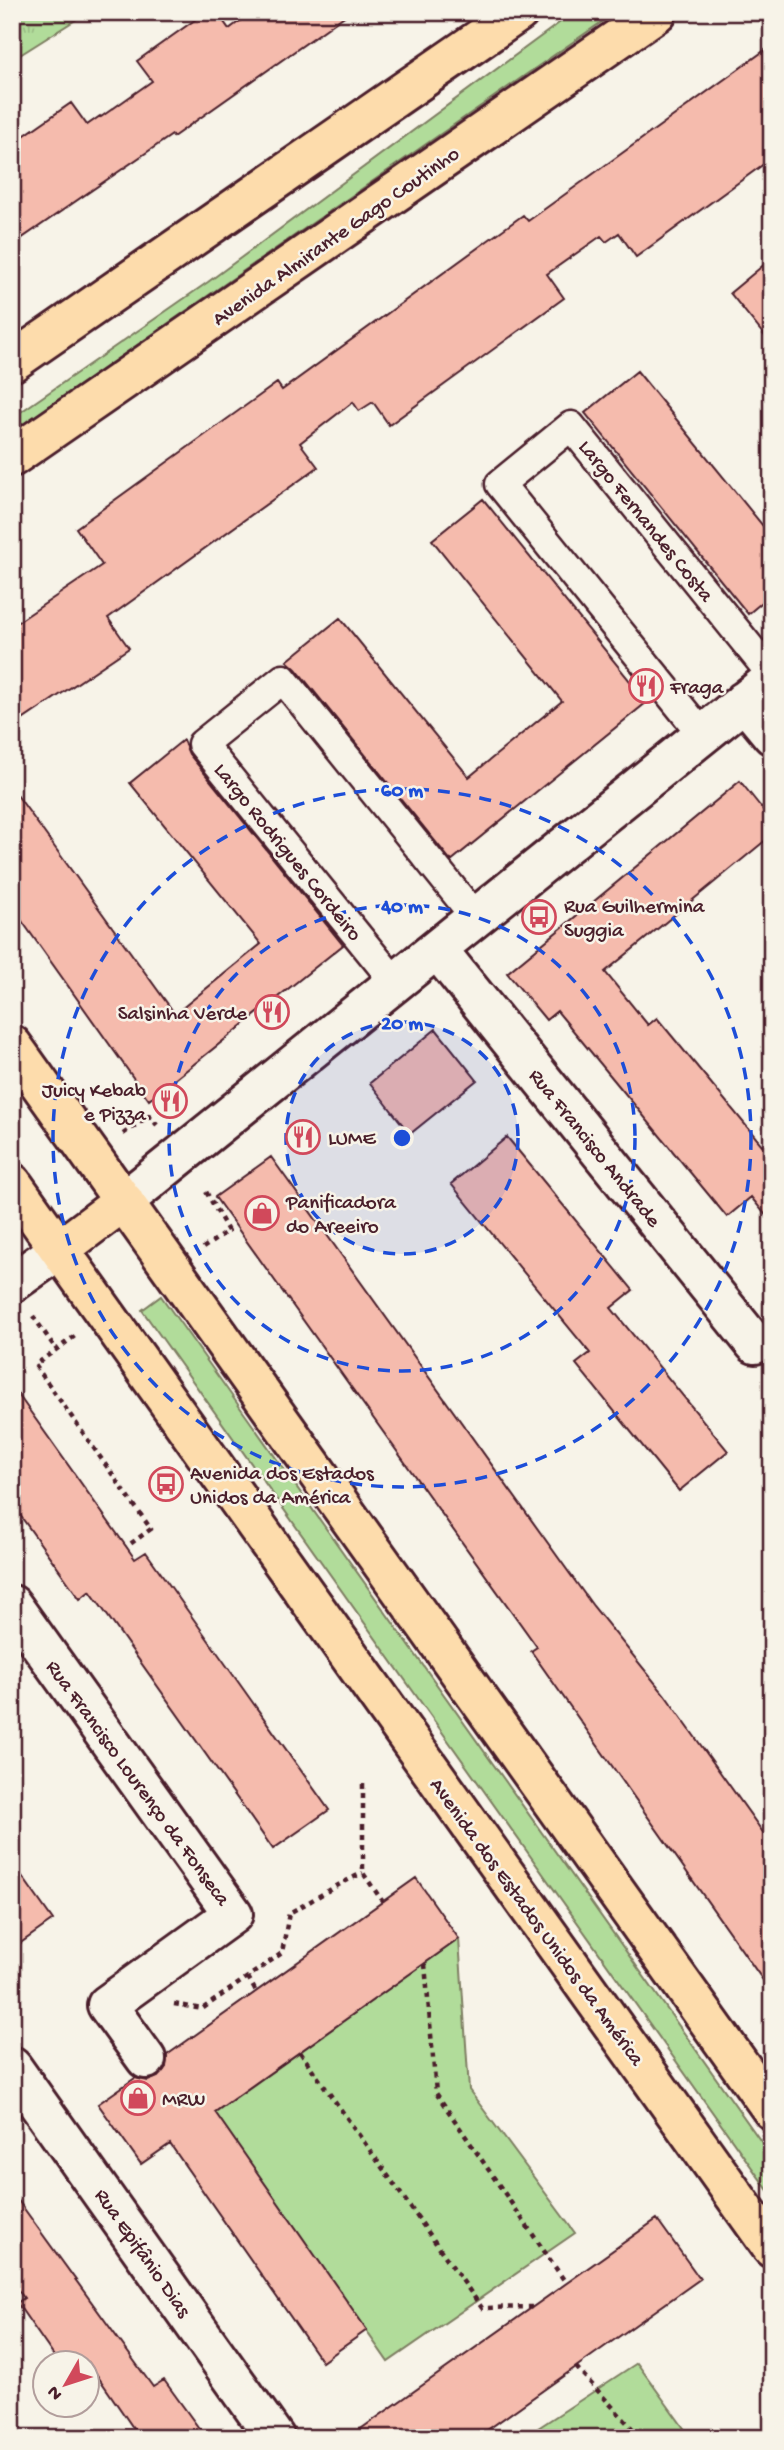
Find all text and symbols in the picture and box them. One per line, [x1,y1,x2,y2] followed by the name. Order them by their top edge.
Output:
[209,143,465,333] street label: Avenida Almirante Gago Coutinho
[571,436,718,609] street label: Largo Fernandes Costa
[627,667,665,705] restaurant icon: Fraga
[669,677,725,702] place label: Fraga
[207,759,366,947] street label: Largo Rodrigues Cordeiro
[381,780,423,805] text: 60 m
[380,896,423,921] text: 40 m
[564,896,706,945] place label: Rua Guilhermina Suggia
[520,898,558,936] bus stop icon: Rua Guilhermina Suggia
[253,993,291,1031] restaurant icon: Salsinha Verde
[118,1003,248,1028] place label: Salsinha Verde
[381,1013,423,1038] text: 20 m
[522,1065,666,1234] street label: Rua Francisco Andrade
[42,1080,147,1129] place label: Juicy Kebab e Pizza
[151,1082,189,1120] restaurant icon: Juicy Kebab e Pizza
[284,1118,322,1156] restaurant icon: LUME
[390,1126,414,1150] centre of rings
[328,1128,376,1153] place label: LUME
[285,1192,397,1241] place label: Panificadora do Areeiro
[243,1194,281,1232] shop icon: Panificadora do Areeiro
[190,1463,375,1512] place label: Avenida dos Estados Unidos da América
[147,1465,185,1503] bus stop icon: Avenida dos Estados Unidos da América
[39,1656,234,1913] street label: Rua Francisco Lourenço da Fonseca
[422,1774,649,2073] street label: Avenida dos Estados Unidos da América
[119,2079,157,2117] shop icon: MRW
[162,2089,206,2114] place label: MRW
[87,2185,196,2324] street label: Rua Epifânio Dias
[32,2348,102,2418] north arrow
[43,2380,68,2405] text: N

